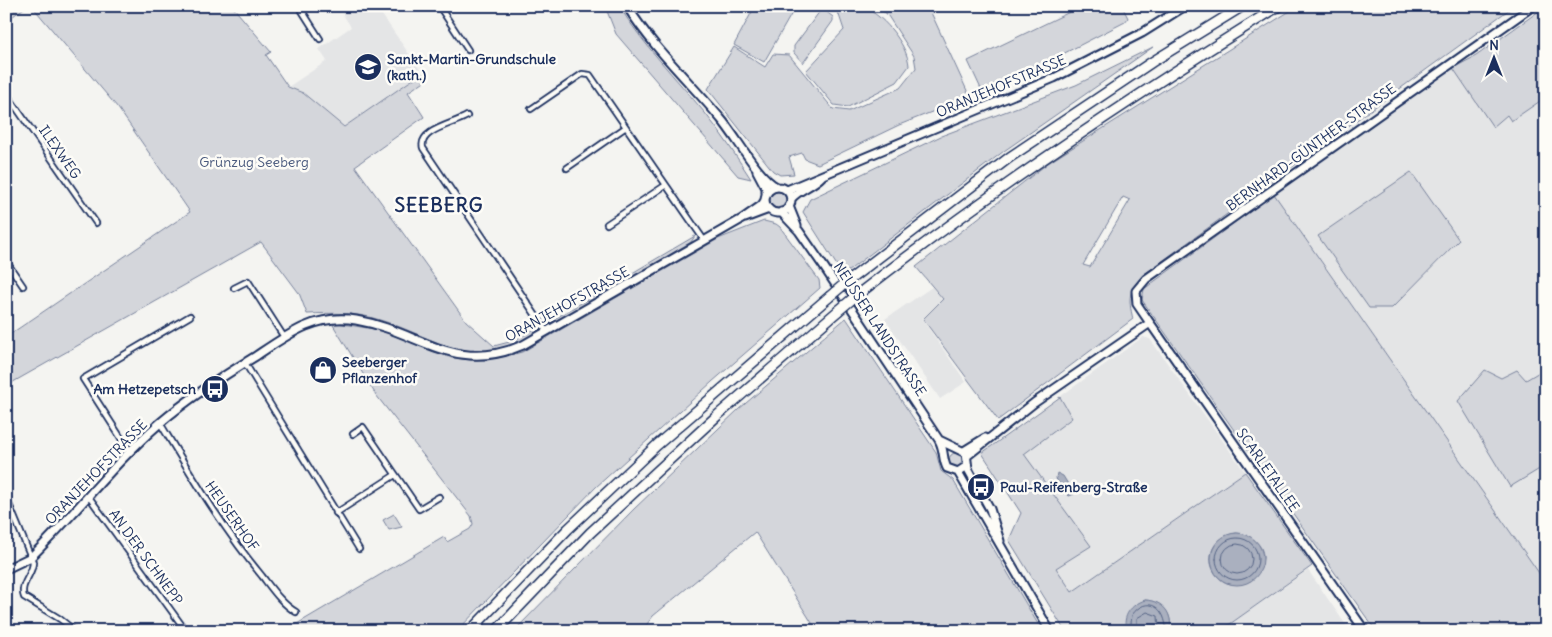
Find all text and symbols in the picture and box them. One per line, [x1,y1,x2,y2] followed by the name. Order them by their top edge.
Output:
[1470,32,1520,82] north arrow
[1489,36,1499,54] text: N
[387,50,556,84] place label: Sankt-Martin-Grundschule (kath.)
[933,50,1069,122] street label: ORANJEHOFSTRASSE
[353,52,383,82] school or university icon: Sankt-Martin-Grundschule (kath.)
[1222,79,1400,215] street label: BERNHARD-GÜNTHER-STRASSE
[35,122,85,182] street label: ILEXWEG
[199,153,309,171] park label: Grünzug Seeberg
[394,193,484,217] district label: SEEBERG
[830,258,930,400] street label: NEUSSER LANDSTRASSE
[502,262,632,346] street label: ORANJEHOFSTRASSE
[342,353,418,387] place label: Seeberger Pflanzenhof
[308,355,338,385] shop icon: Seeberger Pflanzenhof
[200,374,230,404] bus stop icon: Am Hetzepetsch
[93,380,196,398] place label: Am Hetzepetsch
[41,416,151,528] street label: ORANJEHOFSTRASSE
[1232,425,1304,515] street label: SCARLETALLEE
[966,472,996,502] bus stop icon: Paul-Reifenberg-Straße
[201,477,263,555] street label: HEUSERHOF
[1000,478,1148,496] place label: Paul-Reifenberg-Straße
[105,506,187,608] street label: AN DER SCHNEPP

